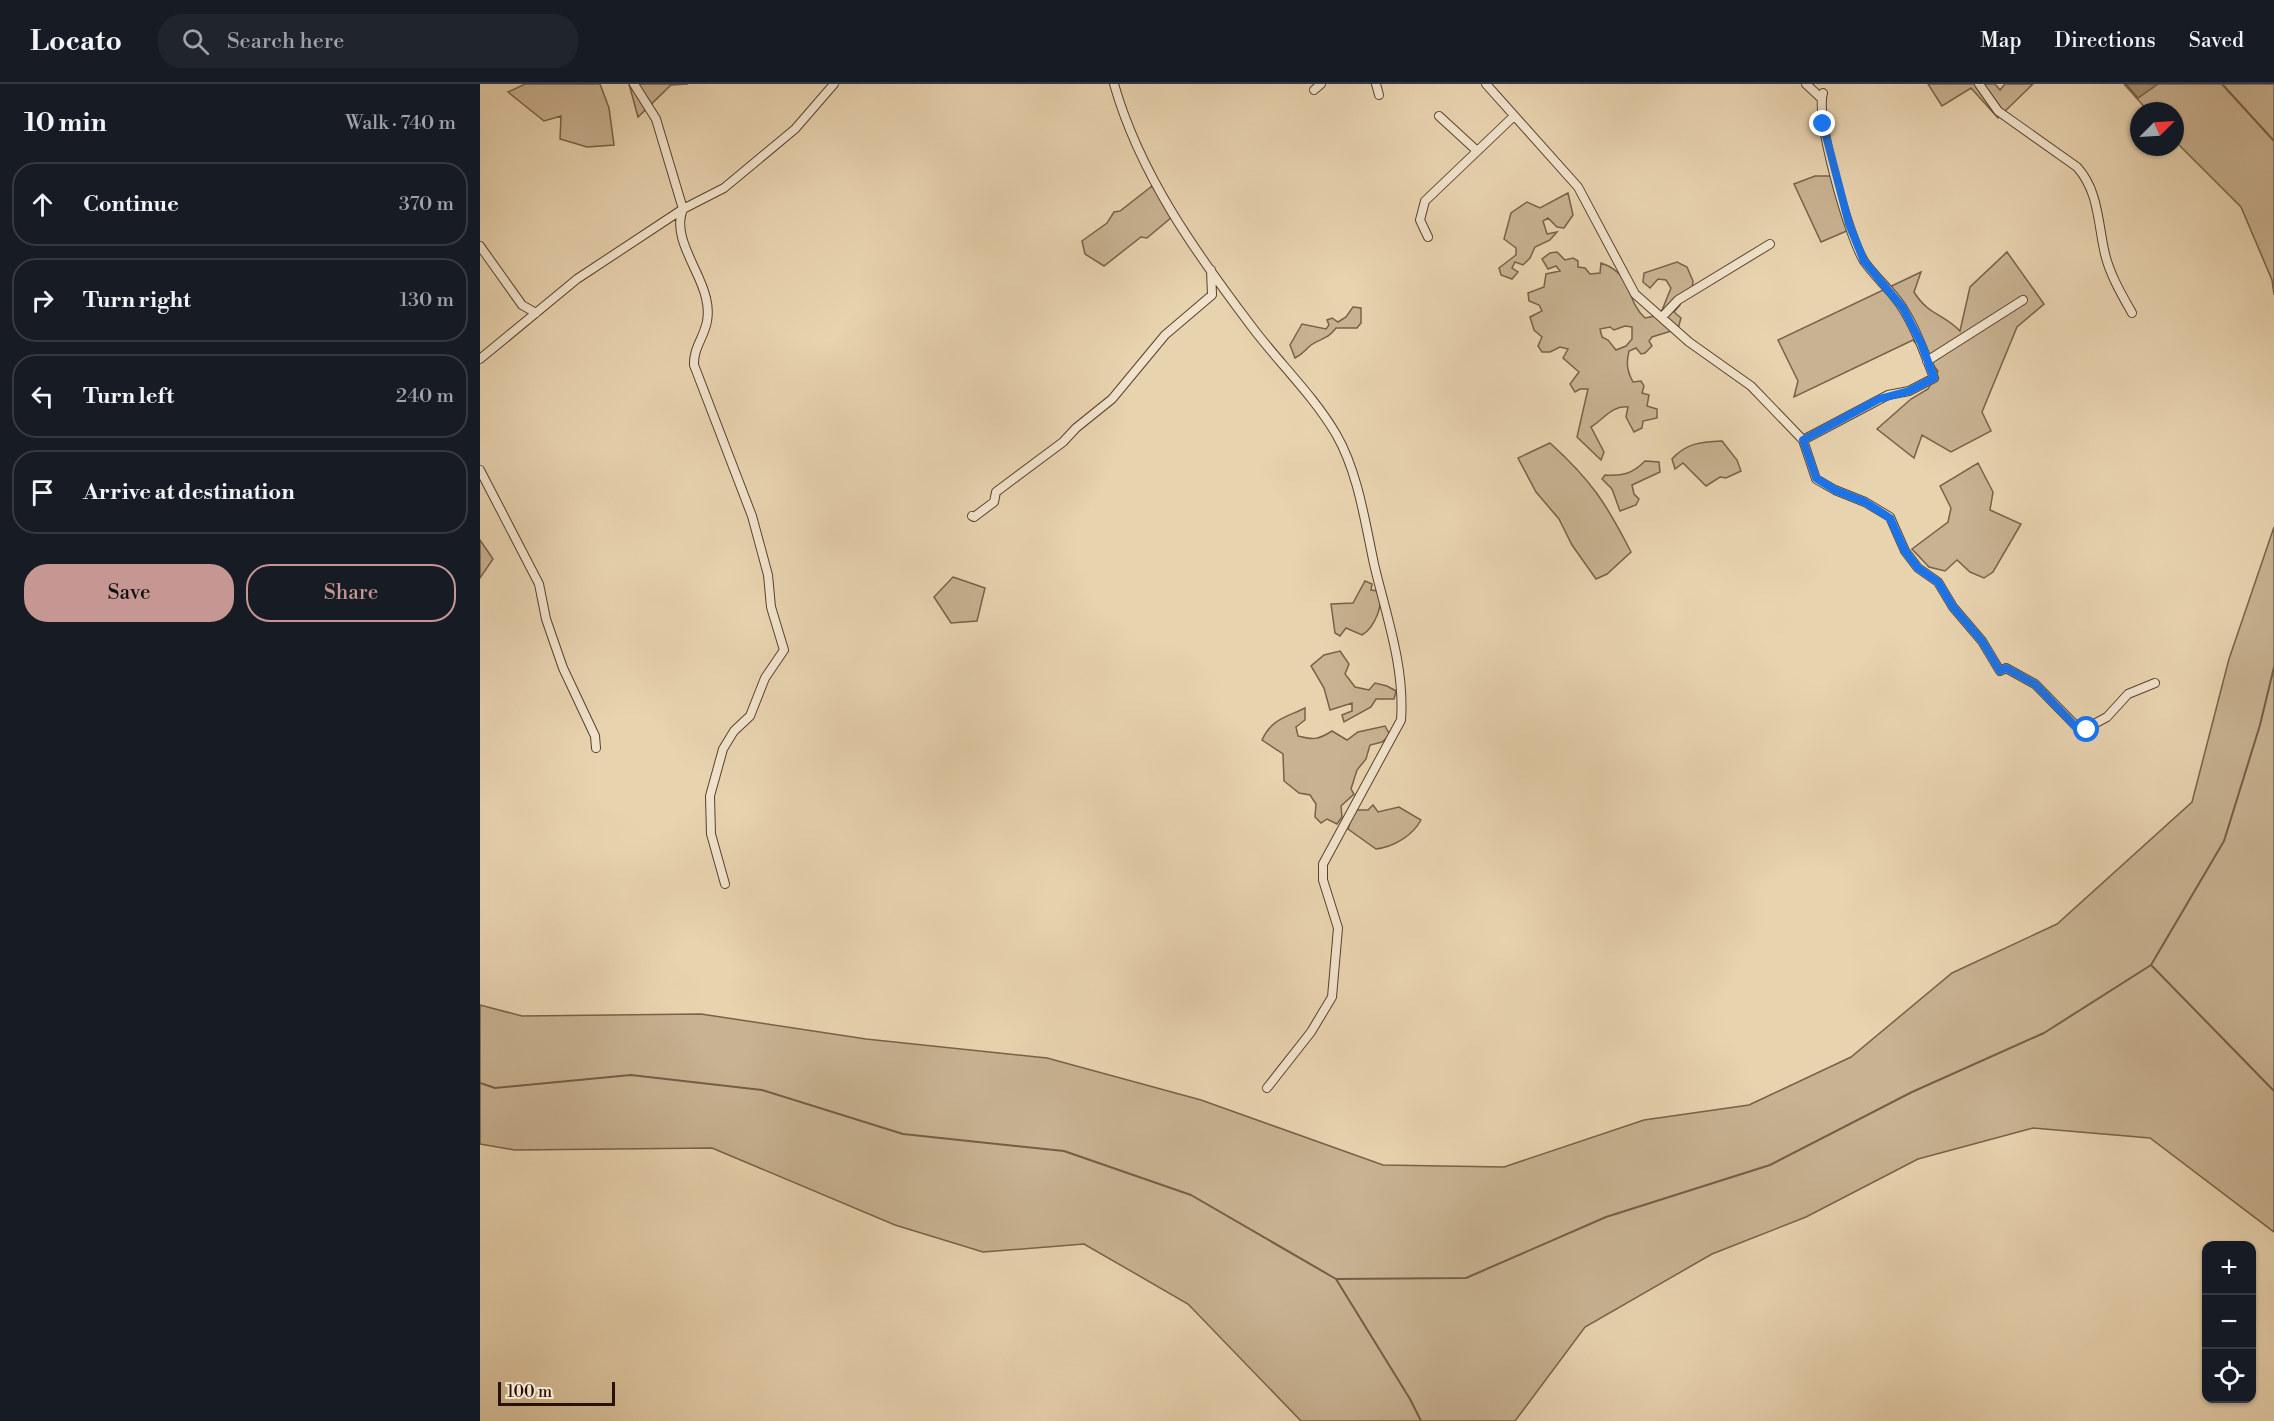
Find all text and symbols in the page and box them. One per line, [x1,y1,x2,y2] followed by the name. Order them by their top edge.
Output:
[158,14,578,68] search box
[30,24,122,59] text: Locato
[179,25,212,58] icon: search
[227,28,344,55] text: Search here
[1980,28,2022,54] text: Map
[2055,28,2156,54] text: Directions
[2189,28,2244,54] text: Saved
[2130,102,2184,156] north arrow
[24,107,107,139] text: 10 min
[1809,110,1835,136] route end
[345,111,456,136] text: Walk · 740 m
[26,188,59,221] icon: ahead
[83,191,179,218] text: Continue
[399,192,454,217] text: 370 m
[26,284,59,317] icon: right
[83,287,191,314] text: Turn right
[399,288,454,313] text: 130 m
[26,380,59,413] icon: left
[83,383,174,410] text: Turn left
[396,384,454,409] text: 240 m
[26,476,59,509] icon: arrive
[83,479,295,506] text: Arrive at destination
[24,564,234,622] button: Save
[246,564,456,622] button: Share
[2073,716,2099,742] route start
[2202,1241,2256,1403] map controls
[2202,1241,2256,1295] button: +
[2202,1295,2256,1349] button: −
[2202,1349,2256,1403] button: locate
[498,1379,615,1406] scale bar
[507,1382,552,1402] text: 100 m

